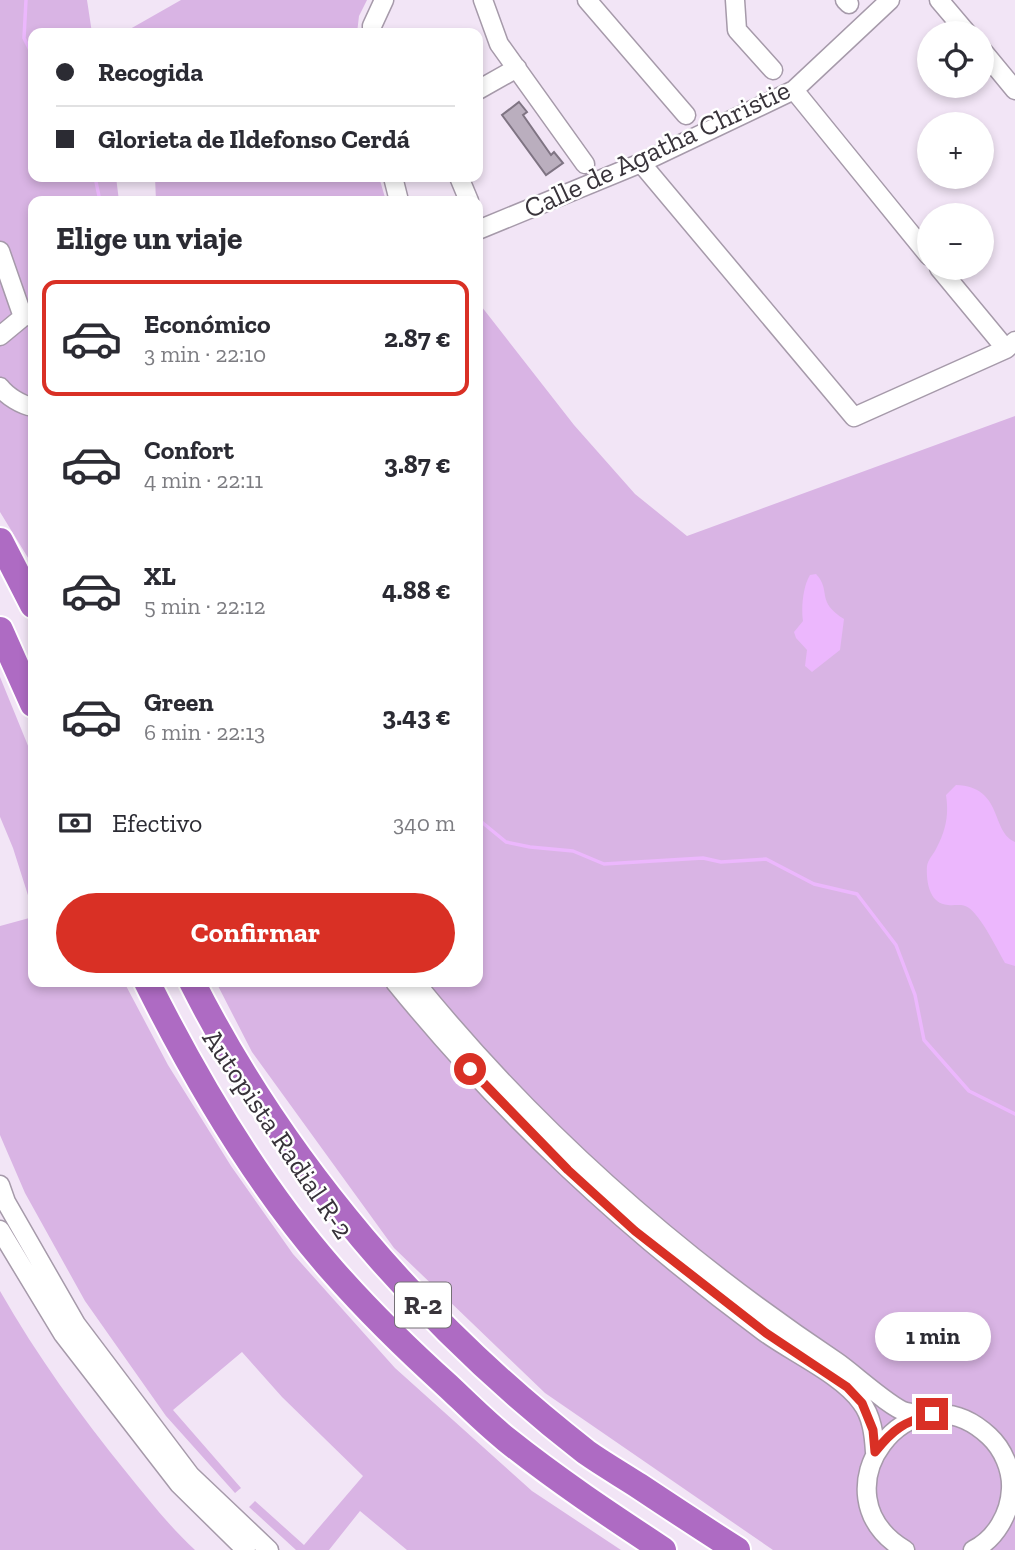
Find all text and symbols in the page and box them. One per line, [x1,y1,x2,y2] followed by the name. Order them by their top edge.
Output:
[917,21,994,280] map controls
[917,21,994,98] button: locate
[98,56,203,88] text: Recogida
[519,73,795,225] street label: Calle de Agatha Christie
[917,112,994,189] button: +
[98,123,410,155] text: Glorieta de Ildefonso Cerdá
[917,203,994,280] button: −
[56,219,243,257] text: Elige un viaje
[60,307,123,370] icon: car
[144,308,271,340] text: Económico
[384,322,451,354] text: 2.87 €
[144,340,266,368] text: 3 min · 22:10
[60,433,123,496] icon: car
[144,434,234,466] text: Confort
[384,448,451,480] text: 3.87 €
[144,466,263,494] text: 4 min · 22:11
[60,559,123,622] icon: car
[144,560,176,592] text: XL
[382,574,451,606] text: 4.88 €
[144,592,266,620] text: 5 min · 22:12
[60,685,123,748] icon: car
[144,686,214,718] text: Green
[382,700,451,732] text: 3.43 €
[144,718,265,746] text: 6 min · 22:13
[56,804,94,842] icon: cash
[112,807,202,839] text: Efectivo
[393,809,455,837] text: 340 m
[56,893,455,973] button: Confirmar
[196,1023,360,1245] street label: Autopista Radial R-2
[454,1053,486,1085] route start
[395,1282,451,1328] road number: R-2
[874,1312,990,1362] callout: 1 min
[906,1322,960,1350] text: 1 min
[916,1398,948,1430] route end

